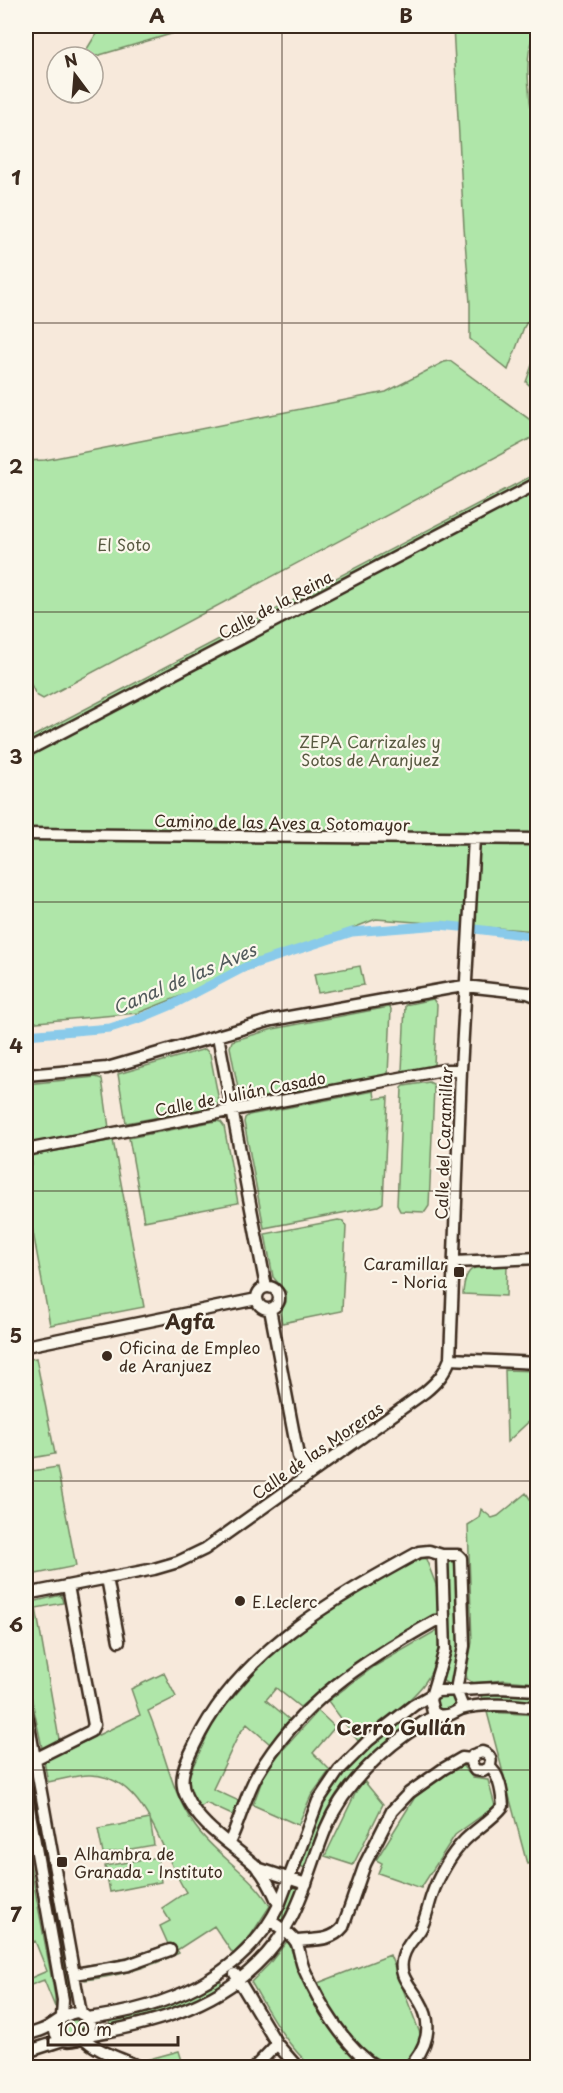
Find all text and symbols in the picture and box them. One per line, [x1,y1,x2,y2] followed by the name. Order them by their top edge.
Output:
[149,0,165,30] text: A
[399,0,413,30] text: B
[45,45,105,105] north arrow
[61,46,80,73] text: N
[11,162,21,192] text: 1
[9,451,23,481] text: 2
[97,532,151,556] park label: El Soto
[214,564,337,644] street label: Calle de la Reina
[299,729,441,771] park label: ZEPA Carrizales y Sotos de Aranjuez
[9,741,23,771] text: 3
[154,808,411,836] street label: Camino de las Aves a Sotomayor
[108,935,262,1020] water label: Canal de las Aves
[9,1030,23,1060] text: 4
[153,1065,327,1121] street label: Calle de Julián Casado
[428,1065,458,1220] street label: Calle del Caramillar
[363,1251,448,1293] place label: Caramillar - Noria
[452,1265,466,1279] marker: Caramillar - Noria
[164,1306,215,1336] district label: Agfa
[10,1320,22,1350] text: 5
[119,1335,261,1377] place label: Oficina de Empleo de Aranjuez
[100,1349,114,1363] marker: Oficina de Empleo de Aranjuez
[246,1396,388,1504] street label: Calle de las Moreras
[252,1589,317,1613] place label: E.Leclerc
[233,1594,247,1608] marker: E.Leclerc
[9,1609,23,1639] text: 6
[336,1712,466,1742] district label: Cerro Gullán
[74,1841,223,1883] place label: Alhambra de Granada - Instituto
[55,1855,69,1869] marker: Alhambra de Granada - Instituto
[10,1899,22,1929] text: 7
[48,2009,178,2047] scale bar
[57,2015,112,2042] text: 100 m

